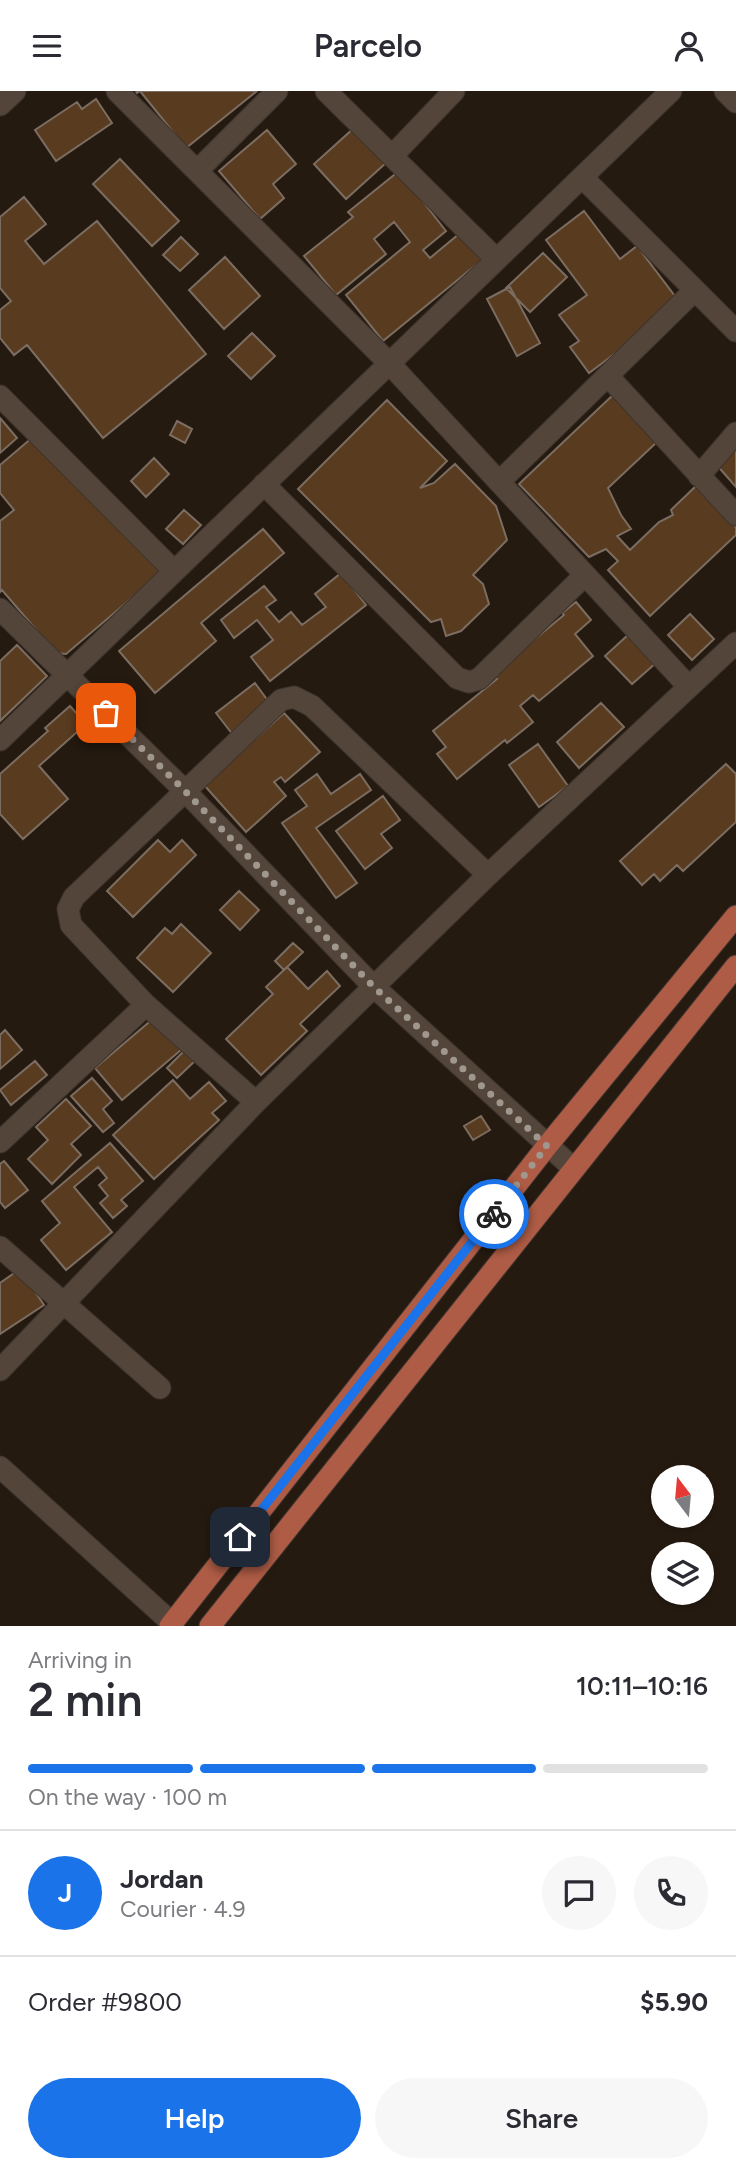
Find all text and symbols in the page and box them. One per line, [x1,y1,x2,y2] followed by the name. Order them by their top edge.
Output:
[28,27,66,65] icon: menu
[314,27,422,65] text: Parcelo
[670,27,708,65] icon: person
[76,683,136,743] pin
[87,694,125,732] icon: bag
[459,1179,529,1249] courier
[475,1195,513,1233] icon: bike
[651,1465,714,1528] north arrow
[651,1465,714,1605] map controls
[210,1507,270,1567] pin
[221,1518,259,1556] icon: home
[651,1542,714,1605] button: layers
[28,1646,132,1674] text: Arriving in
[576,1670,708,1702] text: 10:11–10:16
[28,1672,143,1728] text: 2 min
[28,1783,227,1811] text: On the way · 100 m
[542,1856,616,1930] button: chat
[634,1856,708,1930] button: phone
[120,1863,203,1895] text: Jordan
[58,1877,72,1909] text: J
[120,1895,246,1923] text: Courier · 4.9
[28,1986,182,2018] text: Order #9800
[640,1986,708,2018] text: $5.90
[28,2078,361,2158] button: Help
[375,2078,708,2158] button: Share

